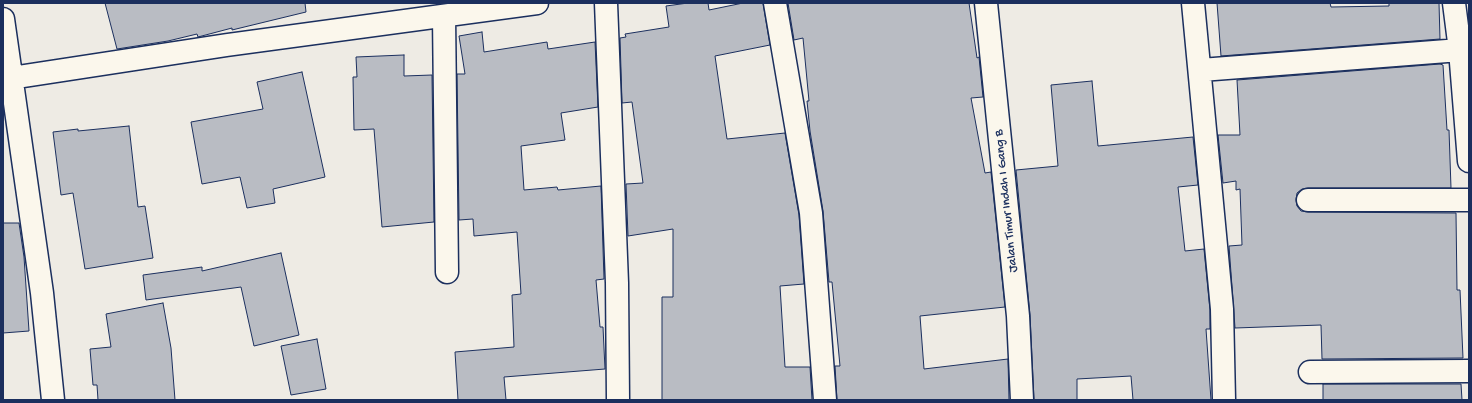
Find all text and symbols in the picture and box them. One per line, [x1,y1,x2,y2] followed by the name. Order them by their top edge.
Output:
[992,129,1022,273] street label: Jalan Timur Indah I Gang B

